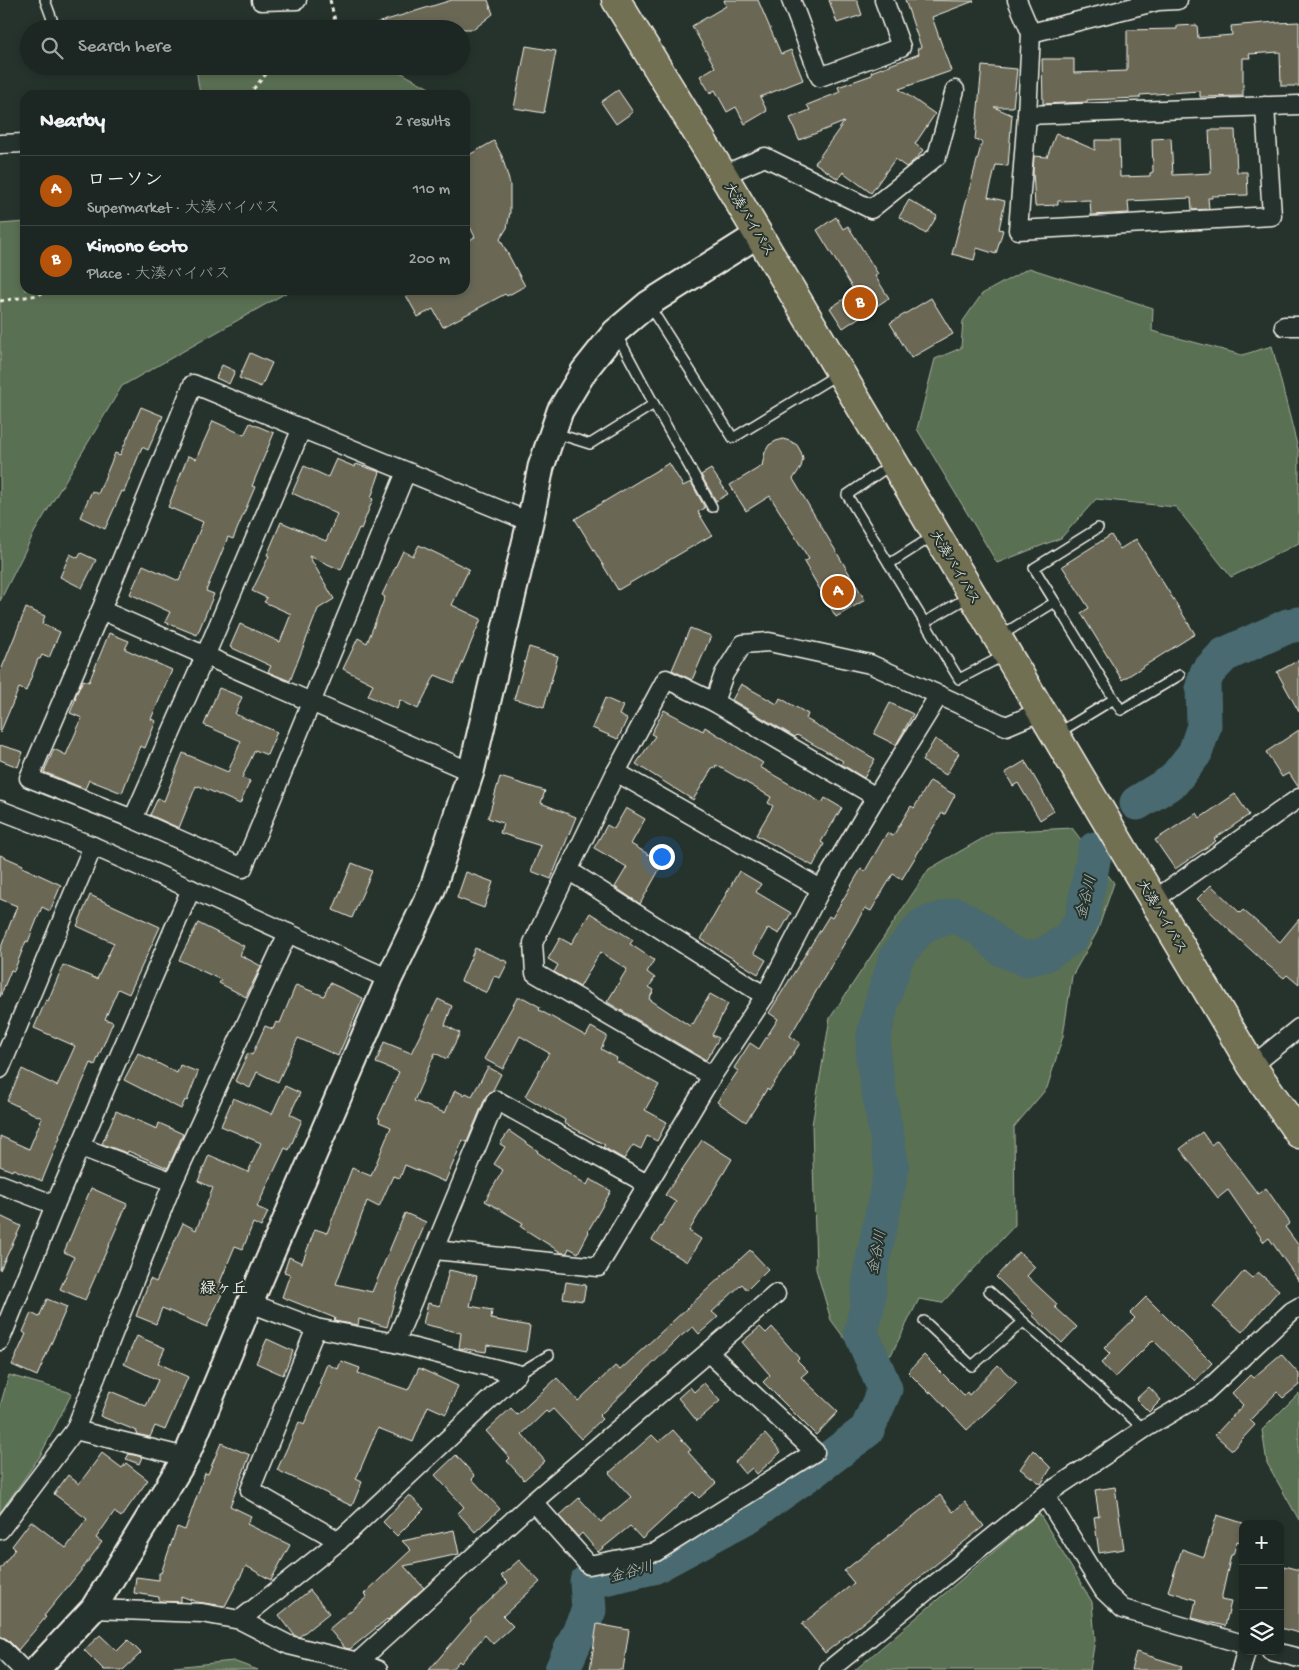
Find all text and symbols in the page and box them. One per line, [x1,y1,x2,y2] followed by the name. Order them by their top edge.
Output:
[20,20,470,75] search box
[38,34,66,62] icon: search
[78,36,172,59] text: Search here
[40,110,105,135] text: Nearby
[395,113,450,132] text: 2 results
[87,170,163,193] text: ローソン
[719,180,777,261] street label: 大湊バイパス
[51,181,61,200] text: A
[413,181,450,200] text: 110 m
[87,200,280,219] text: Supermarket · 大湊バイパス
[87,236,188,259] text: Kimono Goto
[52,251,60,270] text: B
[409,251,450,270] text: 200 m
[87,266,230,285] text: Place · 大湊バイパス
[844,284,876,322] pin: B
[925,528,983,609] street label: 大湊バイパス
[822,573,854,611] pin: A
[649,844,675,870] your location
[1073,873,1101,922] water label: 金谷川
[1132,877,1190,958] street label: 大湊バイパス
[865,1229,891,1276] water label: 金谷川
[200,1280,248,1300] district label: 緑ヶ丘
[1239,1520,1284,1655] map controls
[1239,1520,1284,1565] button: +
[607,1558,656,1587] water label: 金谷川
[1239,1565,1284,1610] button: −
[1239,1610,1284,1655] button: layers

